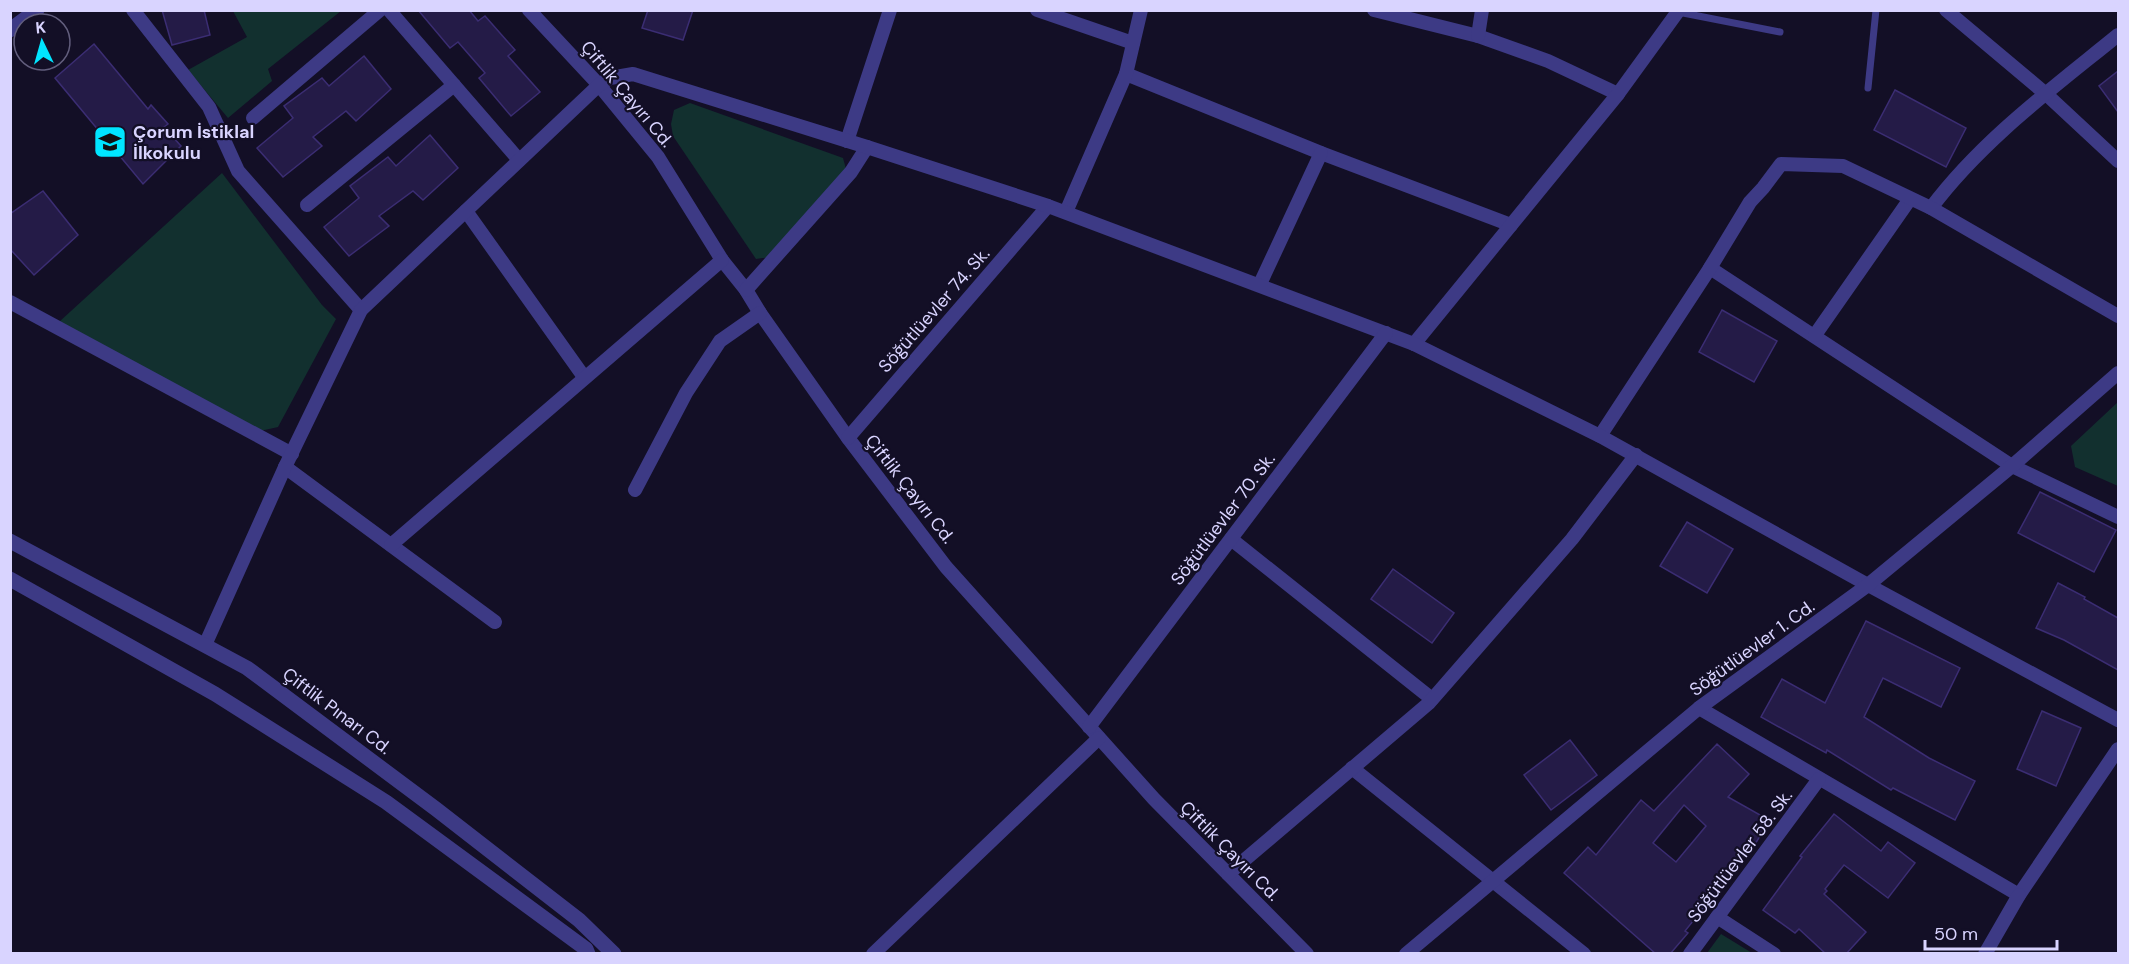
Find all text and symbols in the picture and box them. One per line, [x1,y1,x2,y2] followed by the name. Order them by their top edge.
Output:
[12,12,72,72] north arrow
[35,17,47,38] text: K
[575,36,679,152] street label: Çiftlik Çayırı Cd.
[133,120,254,165] place label: Çorum İstiklal İlkokulu
[92,124,128,160] school or university icon: Çorum İstiklal İlkokulu
[873,242,995,378] street label: Söğütlüevler 74. Sk.
[860,429,960,549] street label: Çiftlik Çayırı Cd.
[1165,448,1281,590] street label: Söğütlüevler 70. Sk.
[1685,594,1819,702] street label: Söğütlüevler 1. Cd.
[278,662,396,760] street label: Çiftlik Pınarı Cd.
[1682,785,1798,927] street label: Söğütlüevler 58. Sk.
[1175,796,1285,906] street label: Çiftlik Çayırı Cd.
[1925,913,2057,951] scale bar
[1934,922,1978,946] text: 50 m

